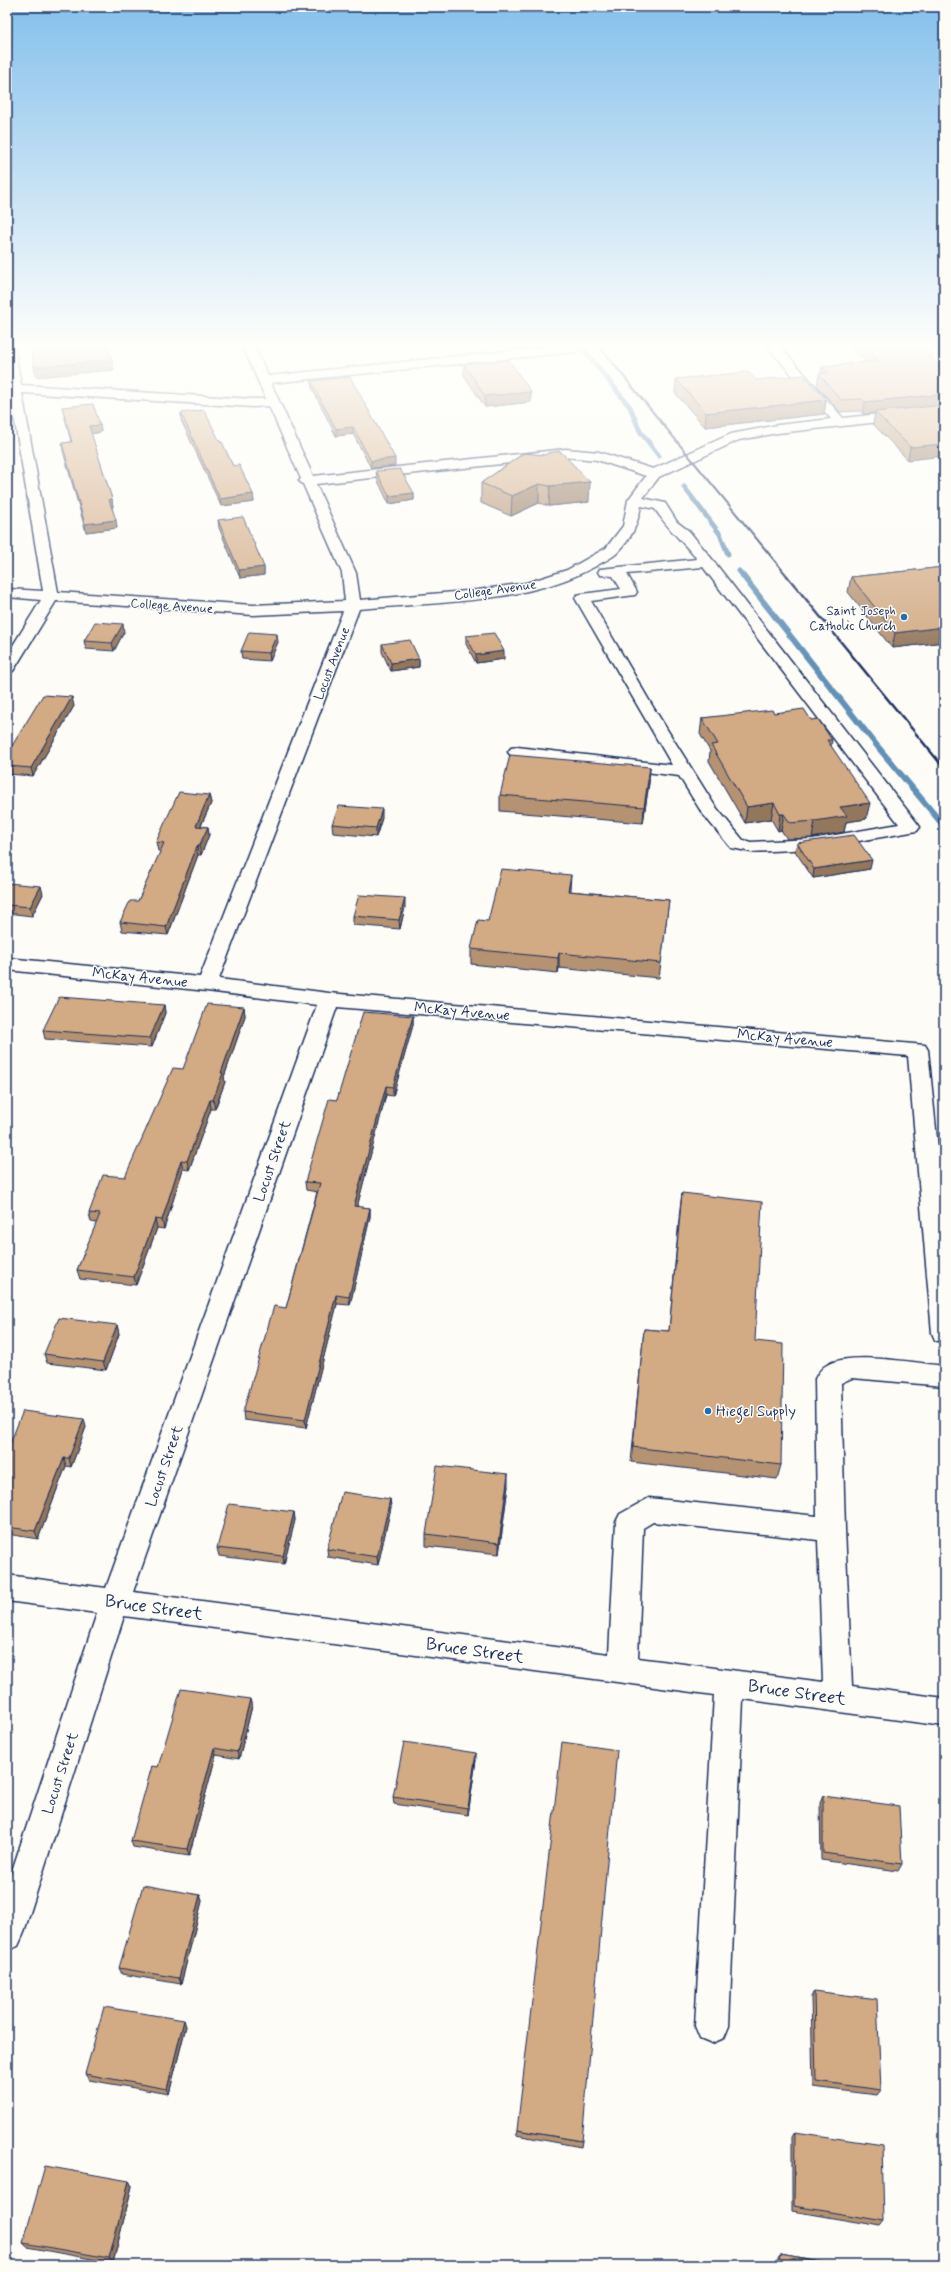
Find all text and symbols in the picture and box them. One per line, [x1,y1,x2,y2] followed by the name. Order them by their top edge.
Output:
[453,576,537,605] street label: College Avenue
[130,595,214,618] street label: College Avenue
[809,603,896,635] place label: Saint Joseph Catholic Church
[899,612,909,622] marker: Saint Joseph Catholic Church
[311,624,354,703] street label: Locust Avenue
[91,963,189,993] street label: McKay Avenue
[413,998,511,1026] street label: McKay Avenue
[736,1025,834,1053] street label: McKay Avenue
[250,1118,296,1205] street label: Locust Street
[716,1402,796,1423] place label: Hiegel Supply
[703,1406,713,1416] marker: Hiegel Supply
[142,1423,188,1510] street label: Locust Street
[103,1589,205,1627] street label: Bruce Street
[424,1632,526,1670] street label: Bruce Street
[746,1674,848,1712] street label: Bruce Street
[38,1730,84,1817] street label: Locust Street

